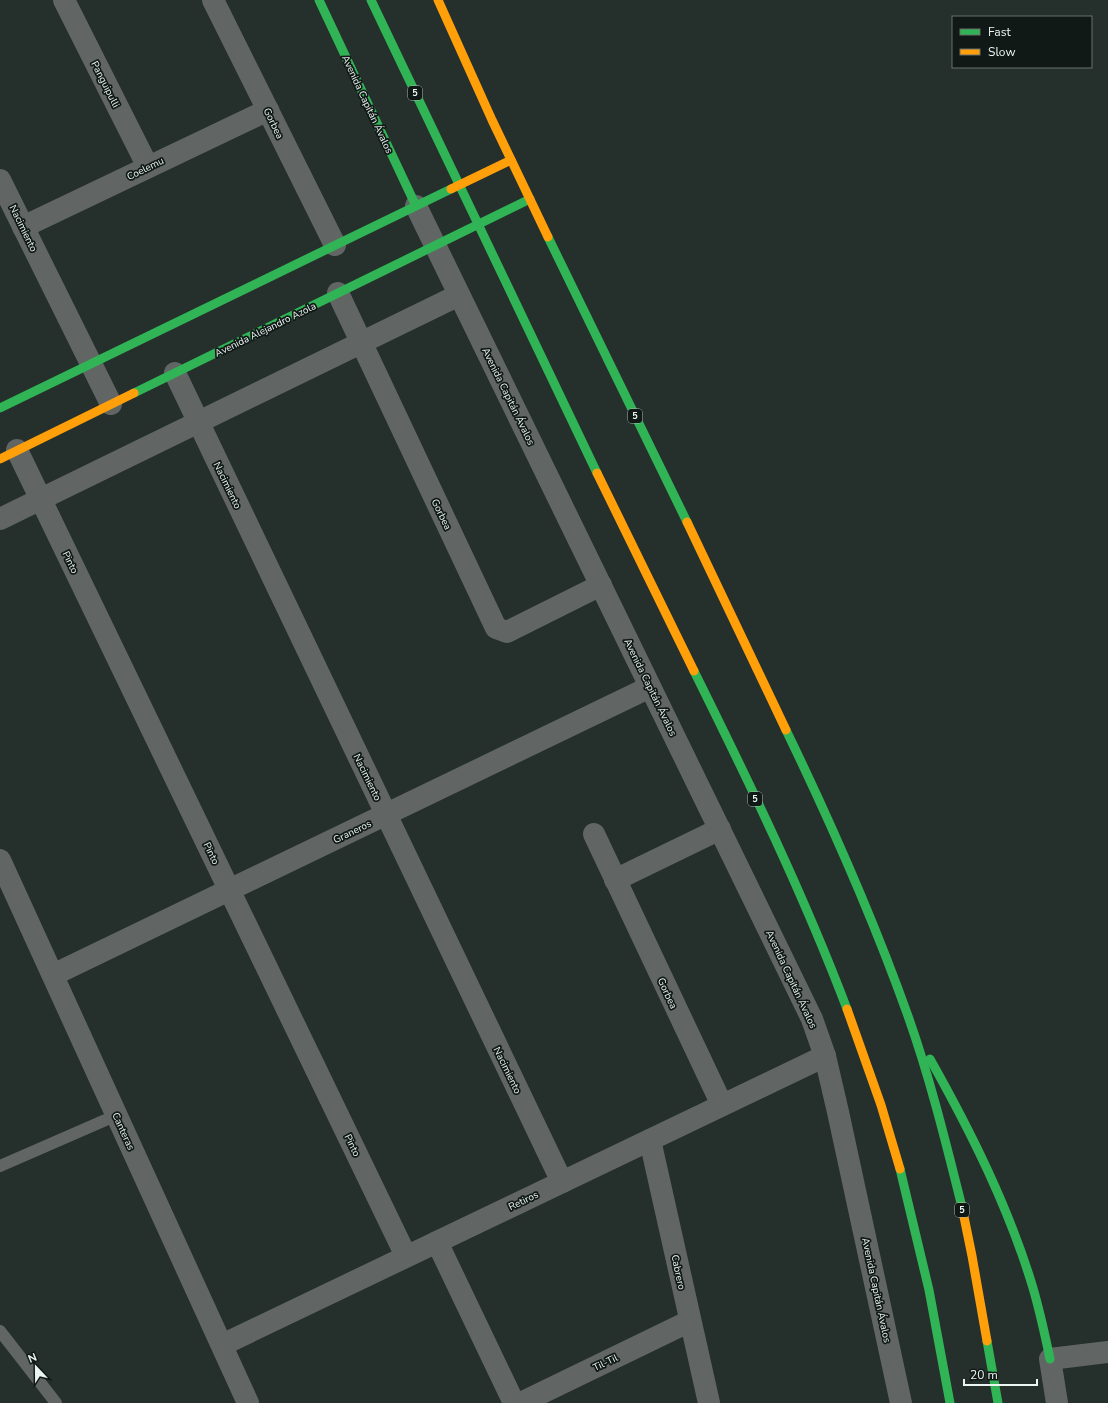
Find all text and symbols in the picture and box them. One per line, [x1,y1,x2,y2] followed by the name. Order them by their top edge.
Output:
[952,16,1092,68] legend
[988,24,1011,40] text: Fast
[988,44,1016,60] text: Slow
[338,53,396,156] street label: Avenida Capitán Ávalos
[87,59,123,110] street label: Panguipulli
[408,86,422,100] road number: 5
[260,106,287,141] street label: Gorbea
[125,154,166,184] street label: Coelemu
[6,203,41,255] street label: Nacimiento
[212,299,318,361] street label: Avenida Alejandro Azola
[478,345,538,448] street label: Avenida Capitán Ávalos
[628,409,642,423] road number: 5
[210,460,245,512] street label: Nacimiento
[428,497,455,532] street label: Gorbea
[59,549,82,576] street label: Pinto
[620,636,680,739] street label: Avenida Capitán Ávalos
[350,752,385,804] street label: Nacimiento
[748,792,762,806] road number: 5
[331,817,374,847] street label: Graneros
[200,840,223,867] street label: Pinto
[762,928,820,1031] street label: Avenida Capitán Ávalos
[654,976,680,1011] street label: Gorbea
[490,1045,525,1097] street label: Nacimiento
[108,1110,138,1153] street label: Canteras
[341,1132,364,1159] street label: Pinto
[506,1188,541,1214] street label: Retiros
[955,1203,969,1217] road number: 5
[858,1236,894,1344] street label: Avenida Capitán Ávalos
[667,1253,689,1292] street label: Cabrero
[16,1347,56,1387] north arrow
[26,1350,39,1367] text: N
[591,1351,620,1375] street label: Til-Til
[964,1361,1037,1387] scale bar
[970,1367,998,1383] text: 20 m

